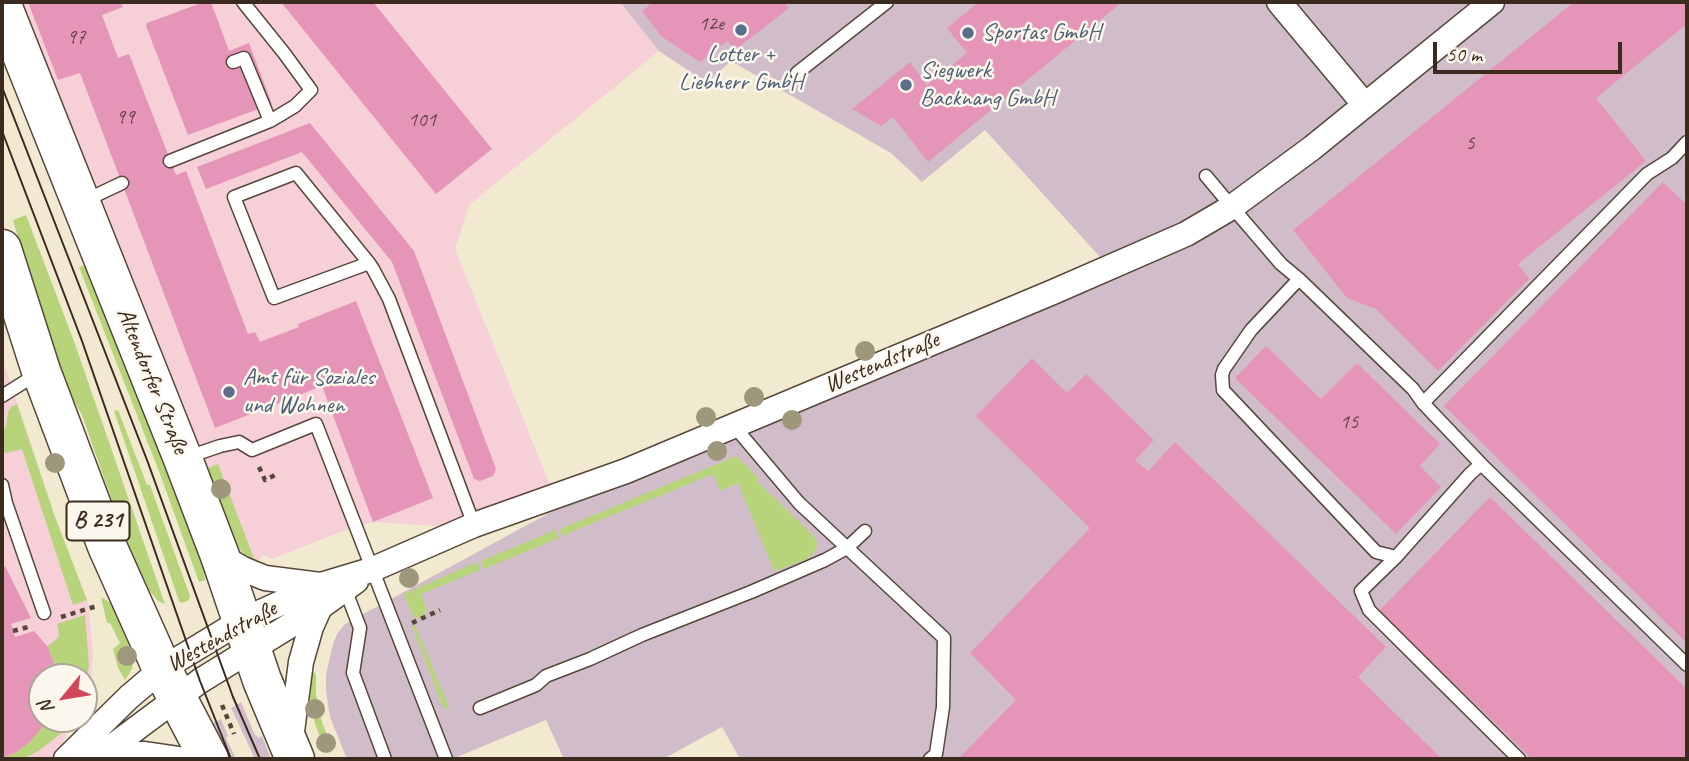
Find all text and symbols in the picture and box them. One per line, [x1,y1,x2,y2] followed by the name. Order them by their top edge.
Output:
[698,11,724,37] house number: 12e
[982,19,1101,47] place label: Sportas GmbH
[733,22,749,38] marker: Lotter + Liebherr GmbH
[67,24,85,50] house number: 97
[960,25,976,41] marker: Sportas GmbH
[1437,28,1626,72] scale bar
[679,41,803,97] place label: Lotter + Liebherr GmbH
[1446,41,1482,67] text: 50 m
[920,57,1055,113] place label: Siegwerk Backnang GmbH
[898,77,914,93] marker: Siegwerk Backnang GmbH
[116,104,134,130] house number: 99
[408,107,436,133] house number: 101
[1465,130,1475,156] house number: 5
[110,304,194,458] street label: Altendorfer Straße
[820,326,944,400] street label: Westendstraße
[243,364,374,420] place label: Amt für Soziales und Wohnen
[221,384,237,400] marker: Amt für Soziales und Wohnen
[1340,409,1358,435] house number: 15
[66,502,130,540] road number: B 231
[162,595,282,679] street label: Westendstraße
[28,663,98,733] north arrow
[33,696,60,719] text: N

